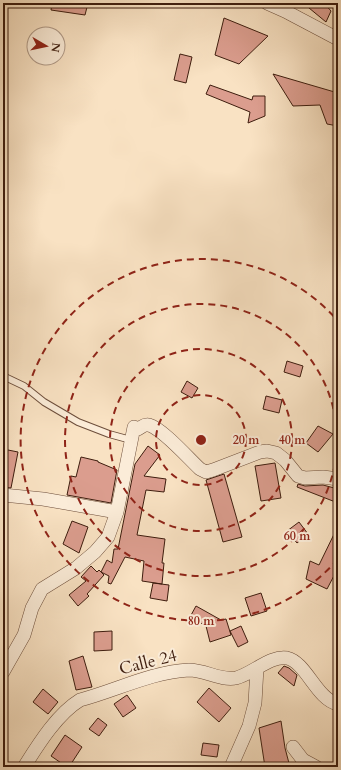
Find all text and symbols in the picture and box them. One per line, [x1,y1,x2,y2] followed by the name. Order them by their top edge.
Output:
[26,26,66,66] north arrow
[47,42,64,54] text: N
[233,432,260,448] text: 20 m
[279,432,306,448] text: 40 m
[194,433,208,447] centre of rings
[284,528,311,544] text: 60 m
[188,613,215,629] text: 80 m
[117,644,180,680] street label: Calle 24

